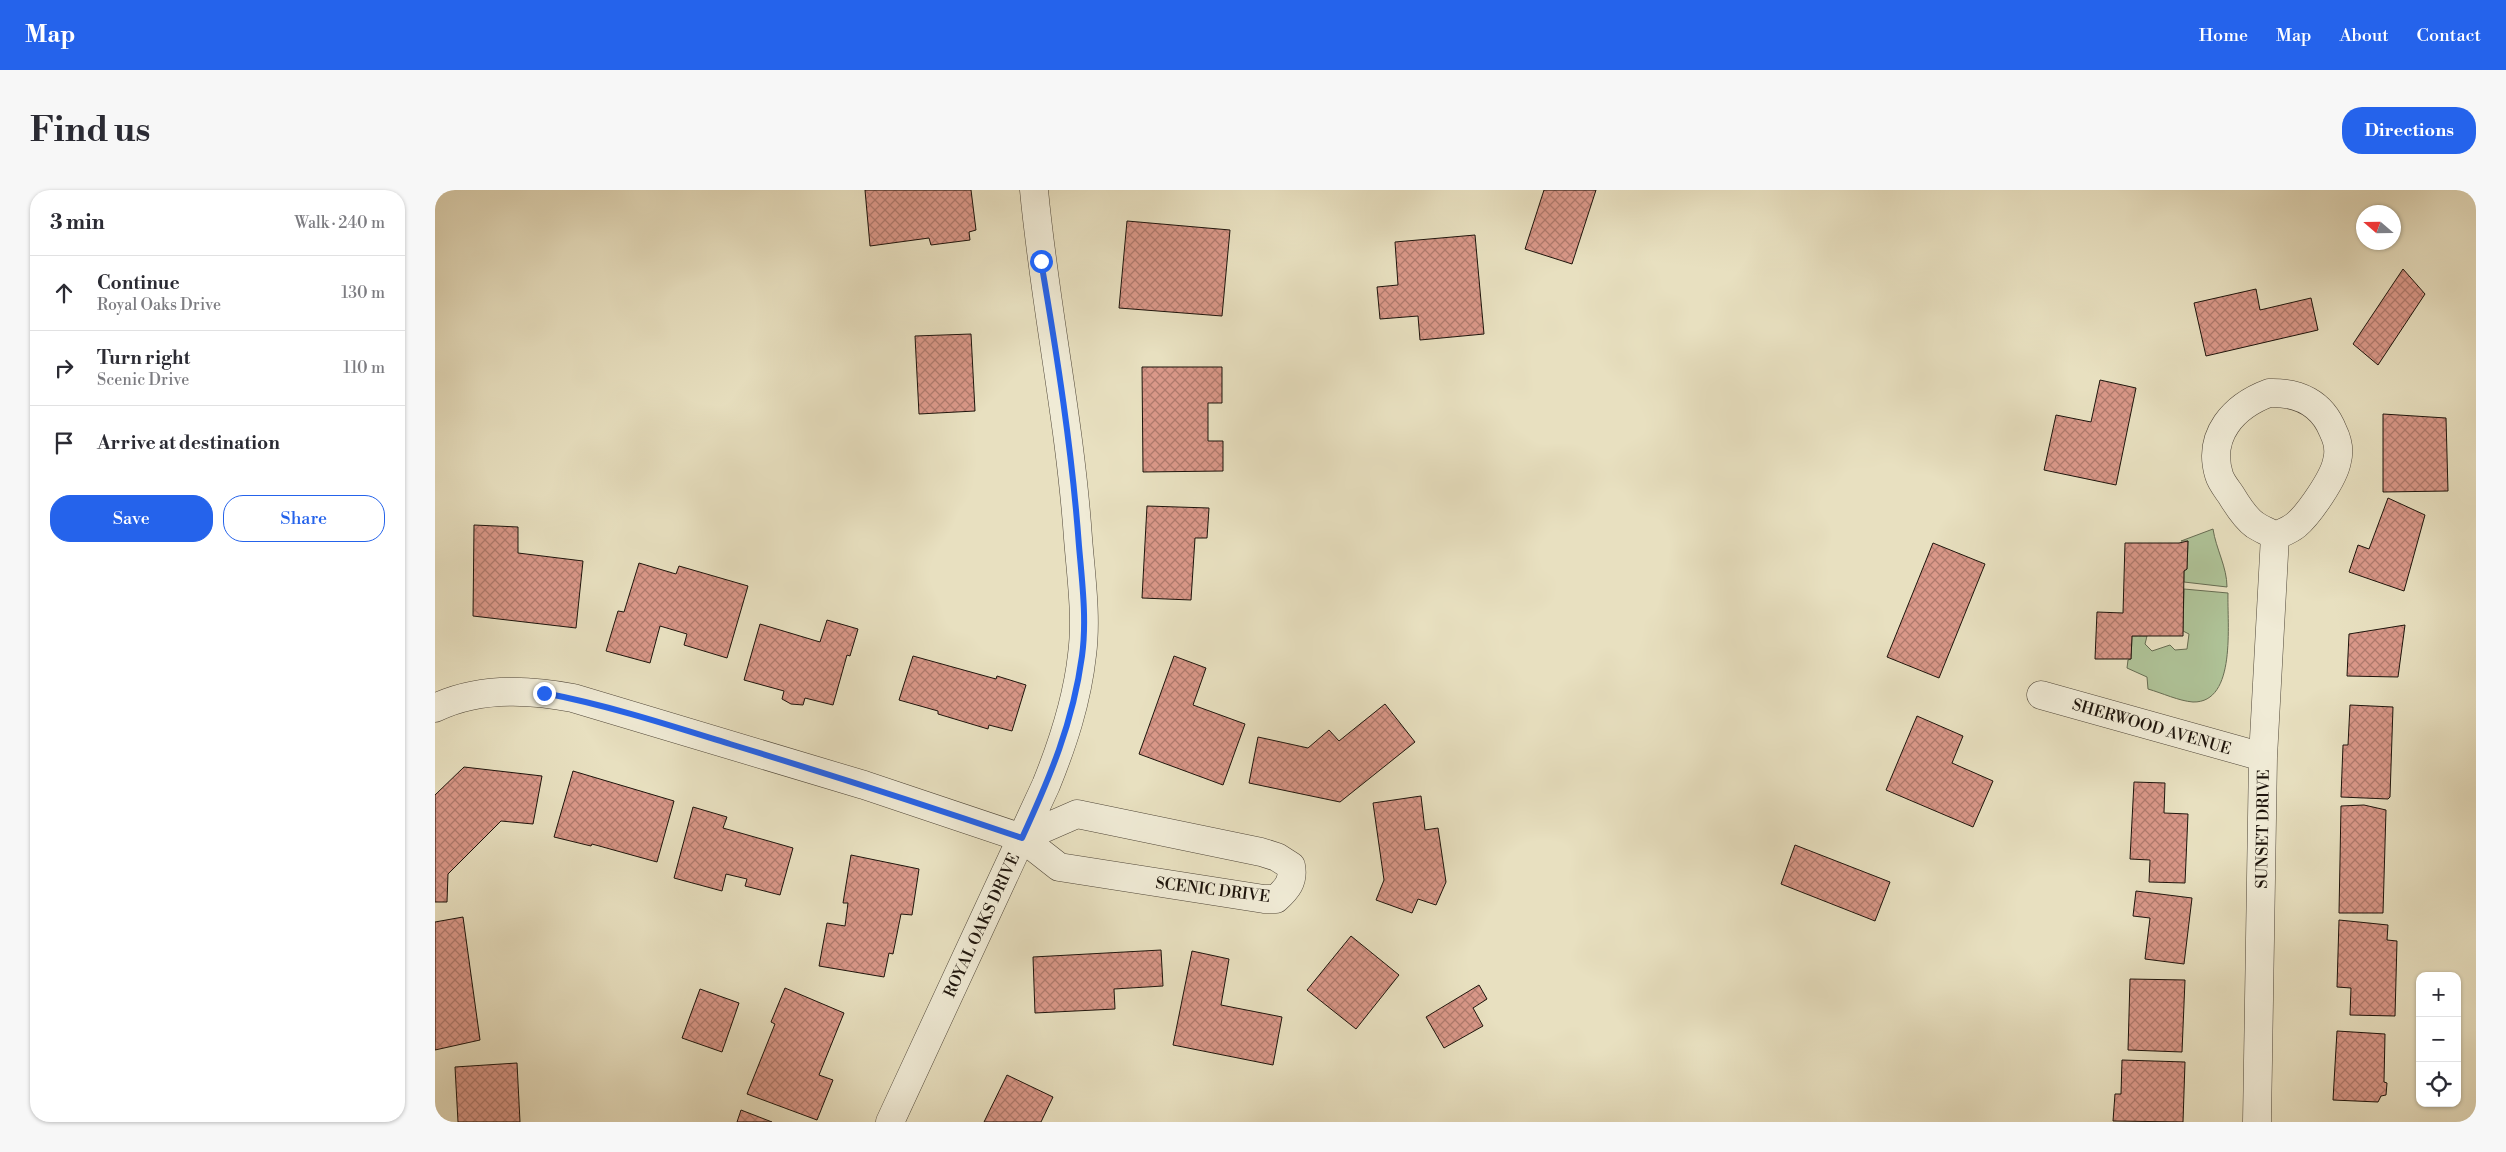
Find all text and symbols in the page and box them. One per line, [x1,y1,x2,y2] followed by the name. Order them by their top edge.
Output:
[25,20,75,50] text: Map
[2199,24,2248,47] text: Home
[2276,24,2312,47] text: Map
[2340,24,2389,47] text: About
[2417,24,2481,47] text: Contact
[2342,107,2476,154] button: Directions
[30,109,150,152] text: Find us
[2356,205,2401,250] north arrow
[50,210,105,236] text: 3 min
[294,213,385,233] text: Walk · 240 m
[1030,250,1053,273] route start
[97,271,180,295] text: Continue
[50,279,78,307] icon: ahead
[341,283,385,303] text: 130 m
[97,295,221,315] text: Royal Oaks Drive
[97,346,190,370] text: Turn right
[50,354,78,382] icon: right
[343,358,385,378] text: 110 m
[97,370,189,390] text: Scenic Drive
[50,429,78,457] icon: arrive
[97,431,280,455] text: Arrive at destination
[50,495,213,542] button: Save
[223,495,385,542] button: Share
[533,682,556,705] route end
[2070,695,2234,759] street label: SHERWOOD AVENUE
[2252,769,2274,889] street label: SUNSET DRIVE
[940,850,1024,1001] street label: ROYAL OAKS DRIVE
[1154,873,1271,907] street label: SCENIC DRIVE
[2416,972,2461,1107] map controls
[2416,972,2461,1017] button: +
[2416,1017,2461,1062] button: −
[2416,1062,2461,1107] button: locate

